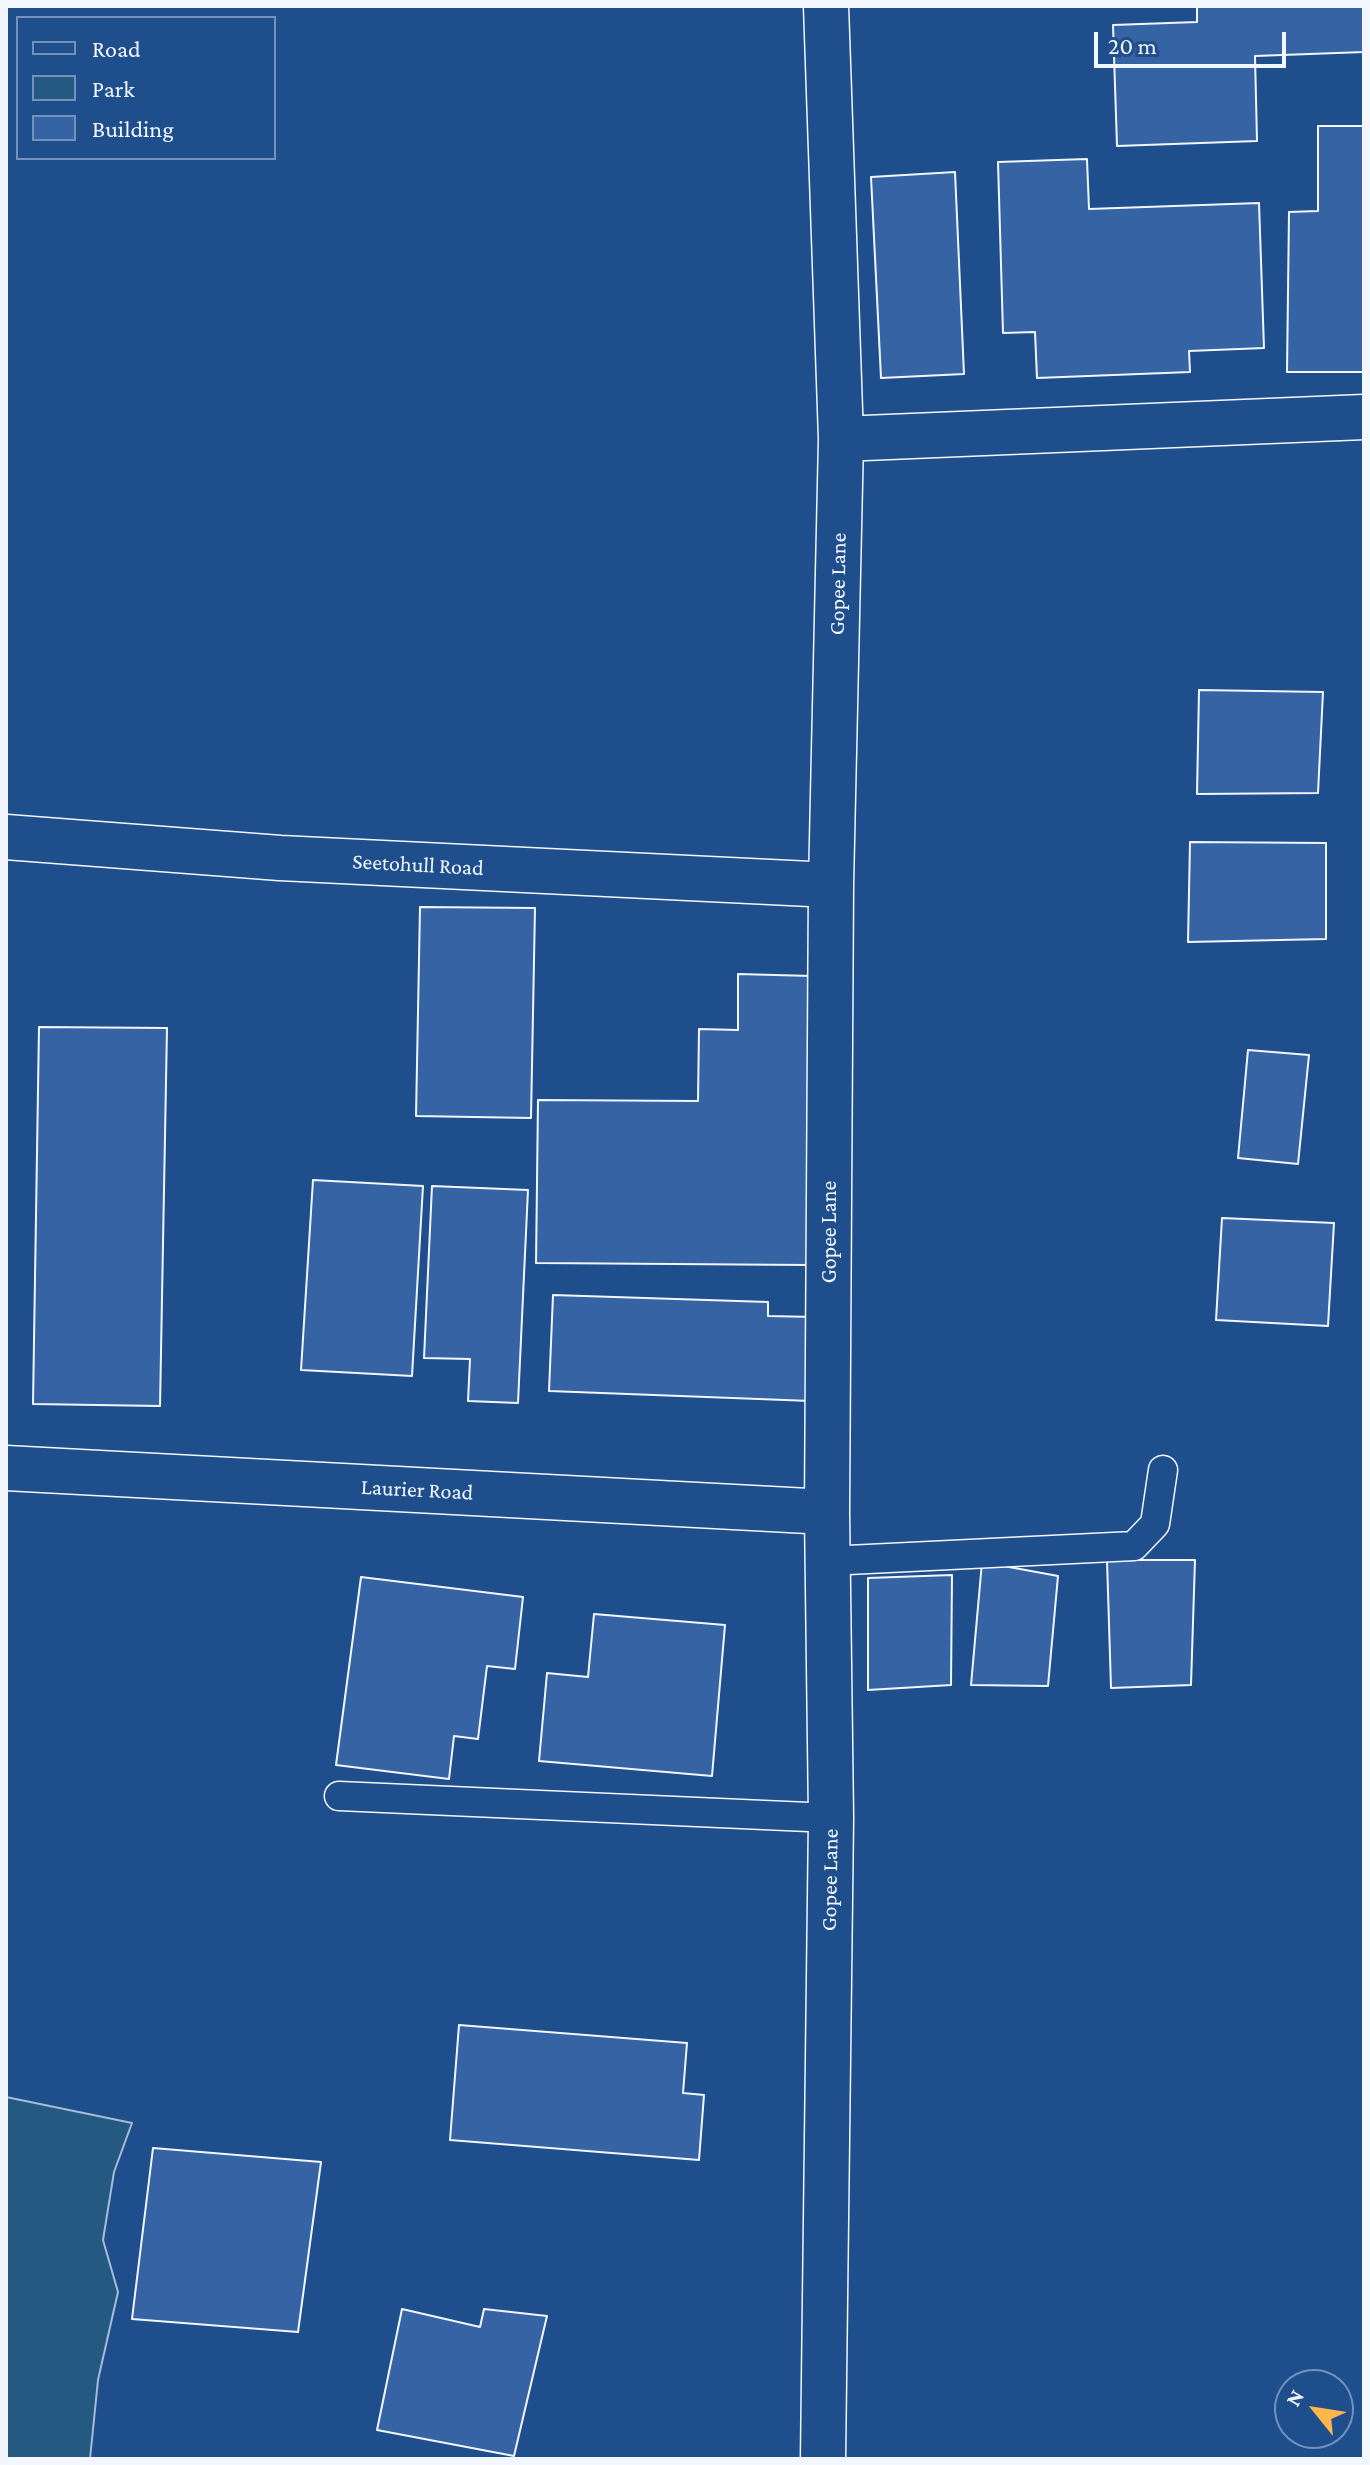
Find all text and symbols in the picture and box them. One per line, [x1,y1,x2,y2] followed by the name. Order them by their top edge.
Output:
[16,16,276,160] legend
[1098,16,1290,66] scale bar
[1108,32,1157,59] text: 20 m
[92,35,141,62] text: Road
[92,75,135,102] text: Park
[92,115,174,142] text: Building
[824,533,852,635] street label: Gopee Lane
[352,848,484,882] street label: Seetohull Road
[816,1181,842,1283] street label: Gopee Lane
[360,1474,474,1506] street label: Laurier Road
[816,1829,844,1931] street label: Gopee Lane
[1274,2369,1354,2449] north arrow
[1280,2385,1309,2410] text: N

